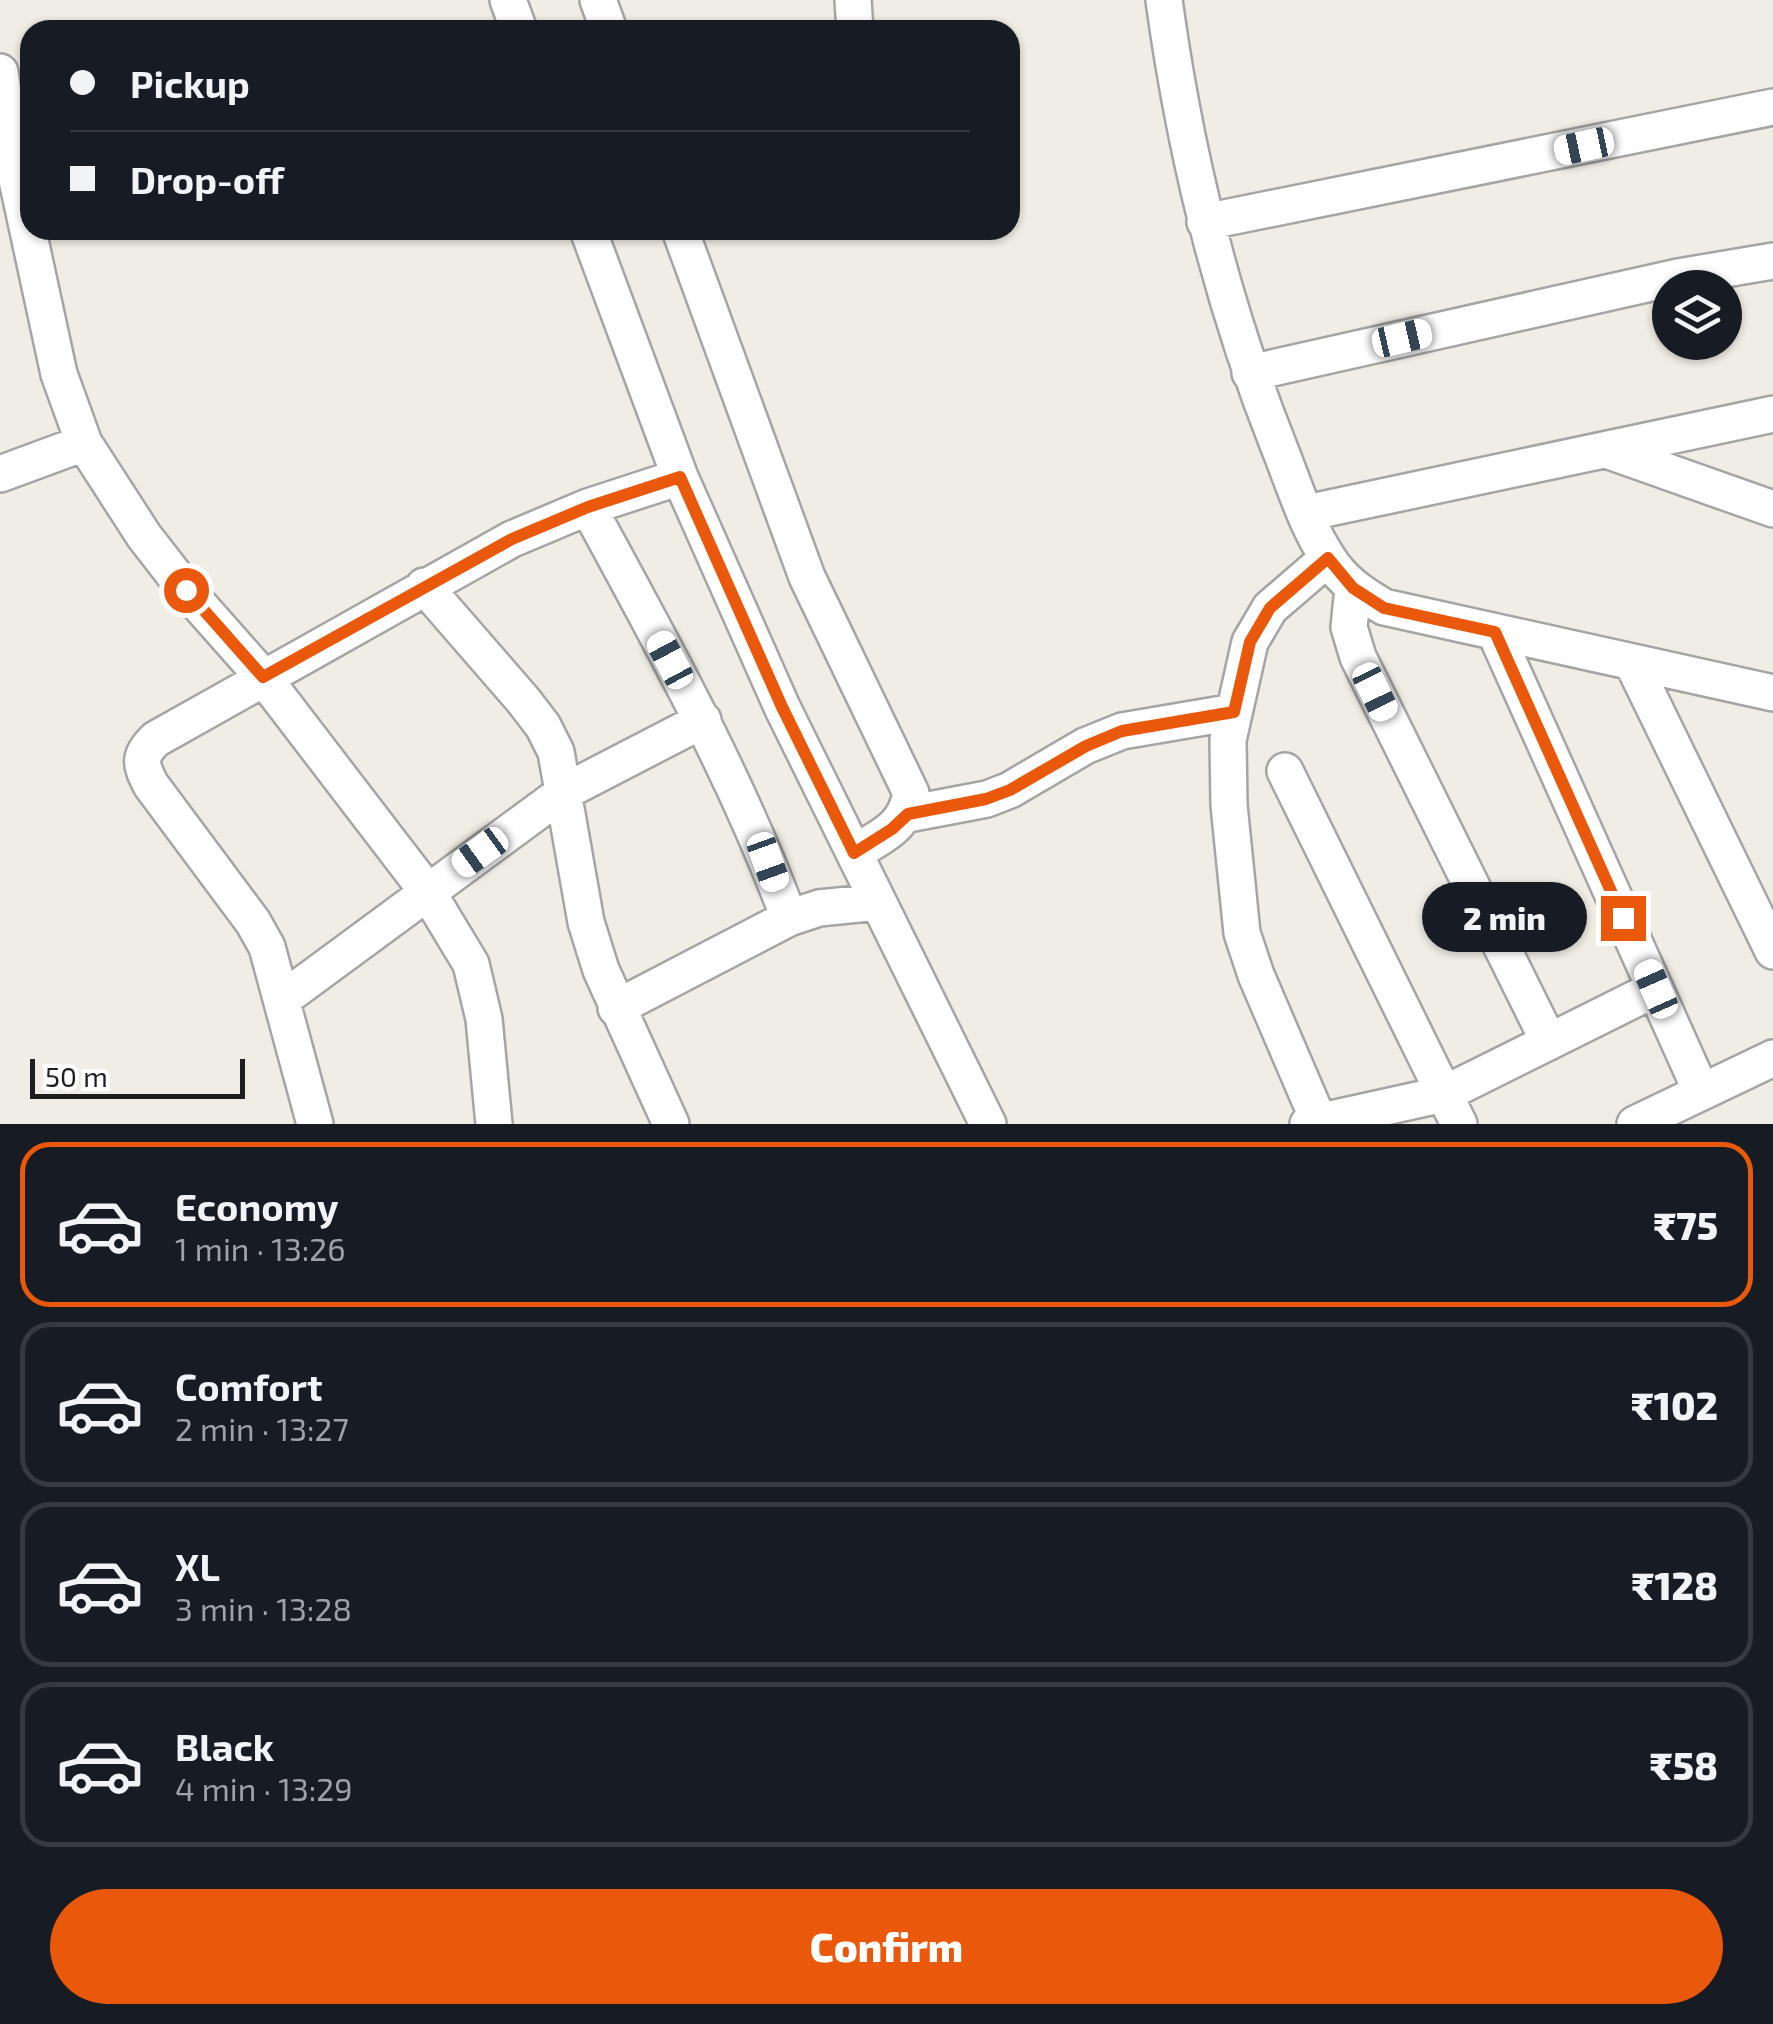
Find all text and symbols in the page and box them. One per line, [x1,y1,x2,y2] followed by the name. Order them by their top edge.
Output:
[130,60,250,106] text: Pickup
[1552,125,1616,167] car
[130,156,284,202] text: Drop-off
[1652,270,1742,360] map controls
[1652,270,1742,360] button: layers
[1369,317,1435,359] car
[164,568,209,613] route start
[643,626,697,694] car
[1348,658,1402,726] car
[447,822,513,882] car
[744,829,792,895] car
[1423,883,1588,953] callout: 2 min
[1601,896,1646,941] route end
[1463,898,1546,936] text: 2 min
[1630,955,1682,1023] car
[30,1054,245,1098] scale bar
[45,1059,108,1093] text: 50 m
[55,1180,145,1270] icon: car
[175,1183,339,1229] text: Economy
[1653,1202,1718,1248] text: ₹75
[175,1229,346,1267] text: 1 min · 13:26
[55,1360,145,1450] icon: car
[175,1363,323,1409] text: Comfort
[1631,1382,1718,1428] text: ₹102
[175,1409,349,1447] text: 2 min · 13:27
[55,1540,145,1630] icon: car
[175,1543,220,1589] text: XL
[1631,1562,1718,1608] text: ₹128
[175,1589,352,1627] text: 3 min · 13:28
[55,1720,145,1810] icon: car
[175,1723,274,1769] text: Black
[1650,1742,1718,1788] text: ₹58
[175,1769,353,1807] text: 4 min · 13:29
[50,1889,1723,2004] button: Confirm

